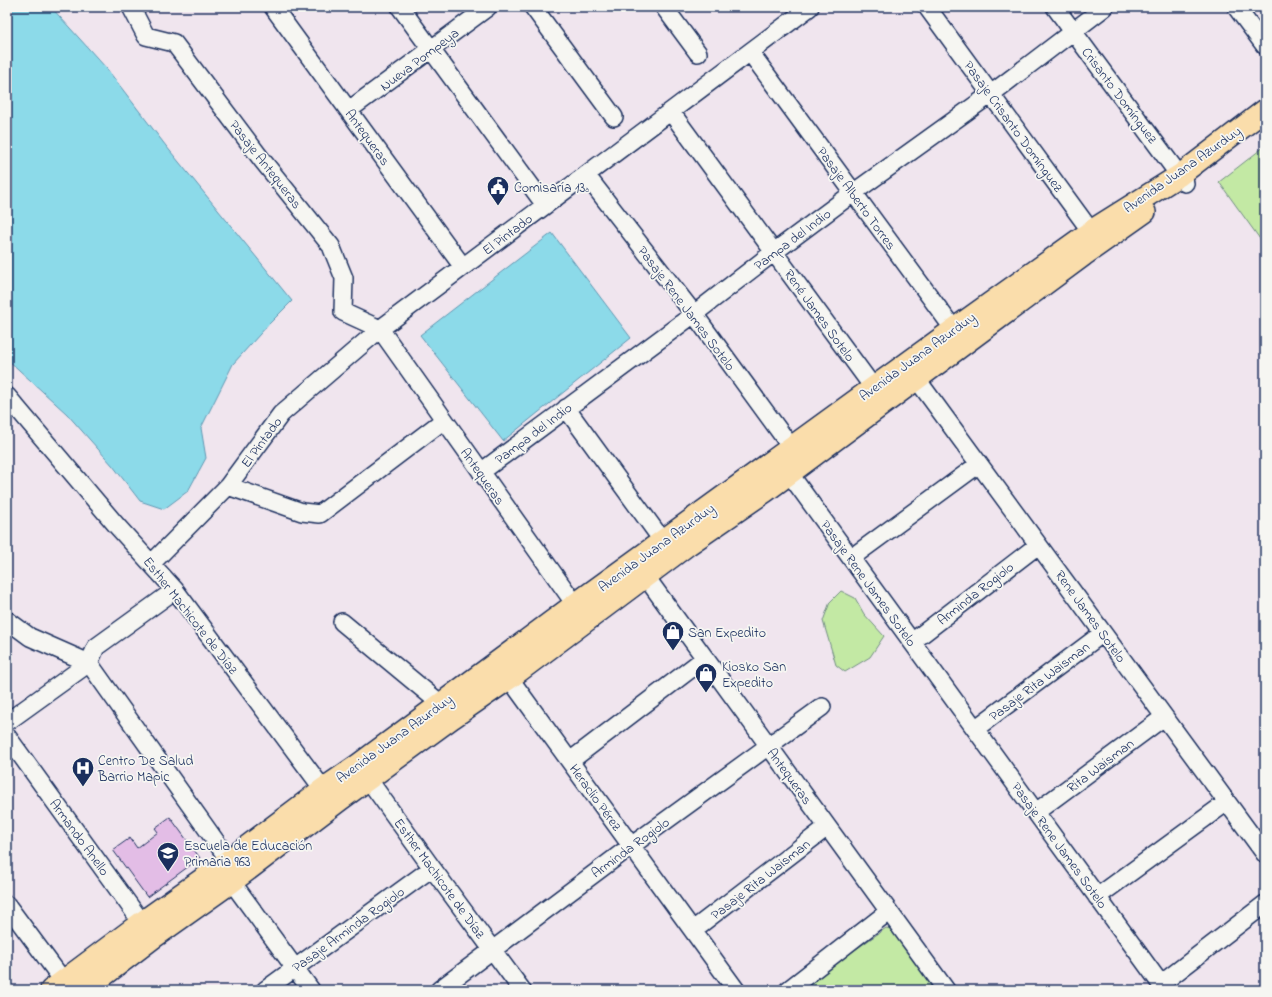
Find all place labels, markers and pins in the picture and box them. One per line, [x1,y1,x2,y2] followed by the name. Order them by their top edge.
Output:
[485,174,511,207] public building icon: Comisaría 13ª
[514,178,589,199] place label: Comisaría 13ª
[660,619,686,652] shop icon: San Expedito
[688,623,766,644] place label: San Expedito
[722,657,786,694] place label: Kiosko San Expedito
[693,661,719,694] shop icon: Kiosko San Expedito
[97,751,194,788] place label: Centro De Salud Barrio Mapic
[70,755,96,788] hospital icon: Centro De Salud Barrio Mapic
[184,836,312,873] place label: Escuela de Educación Primaria 963
[155,840,181,873] school or university icon: Escuela de Educación Primaria 963

